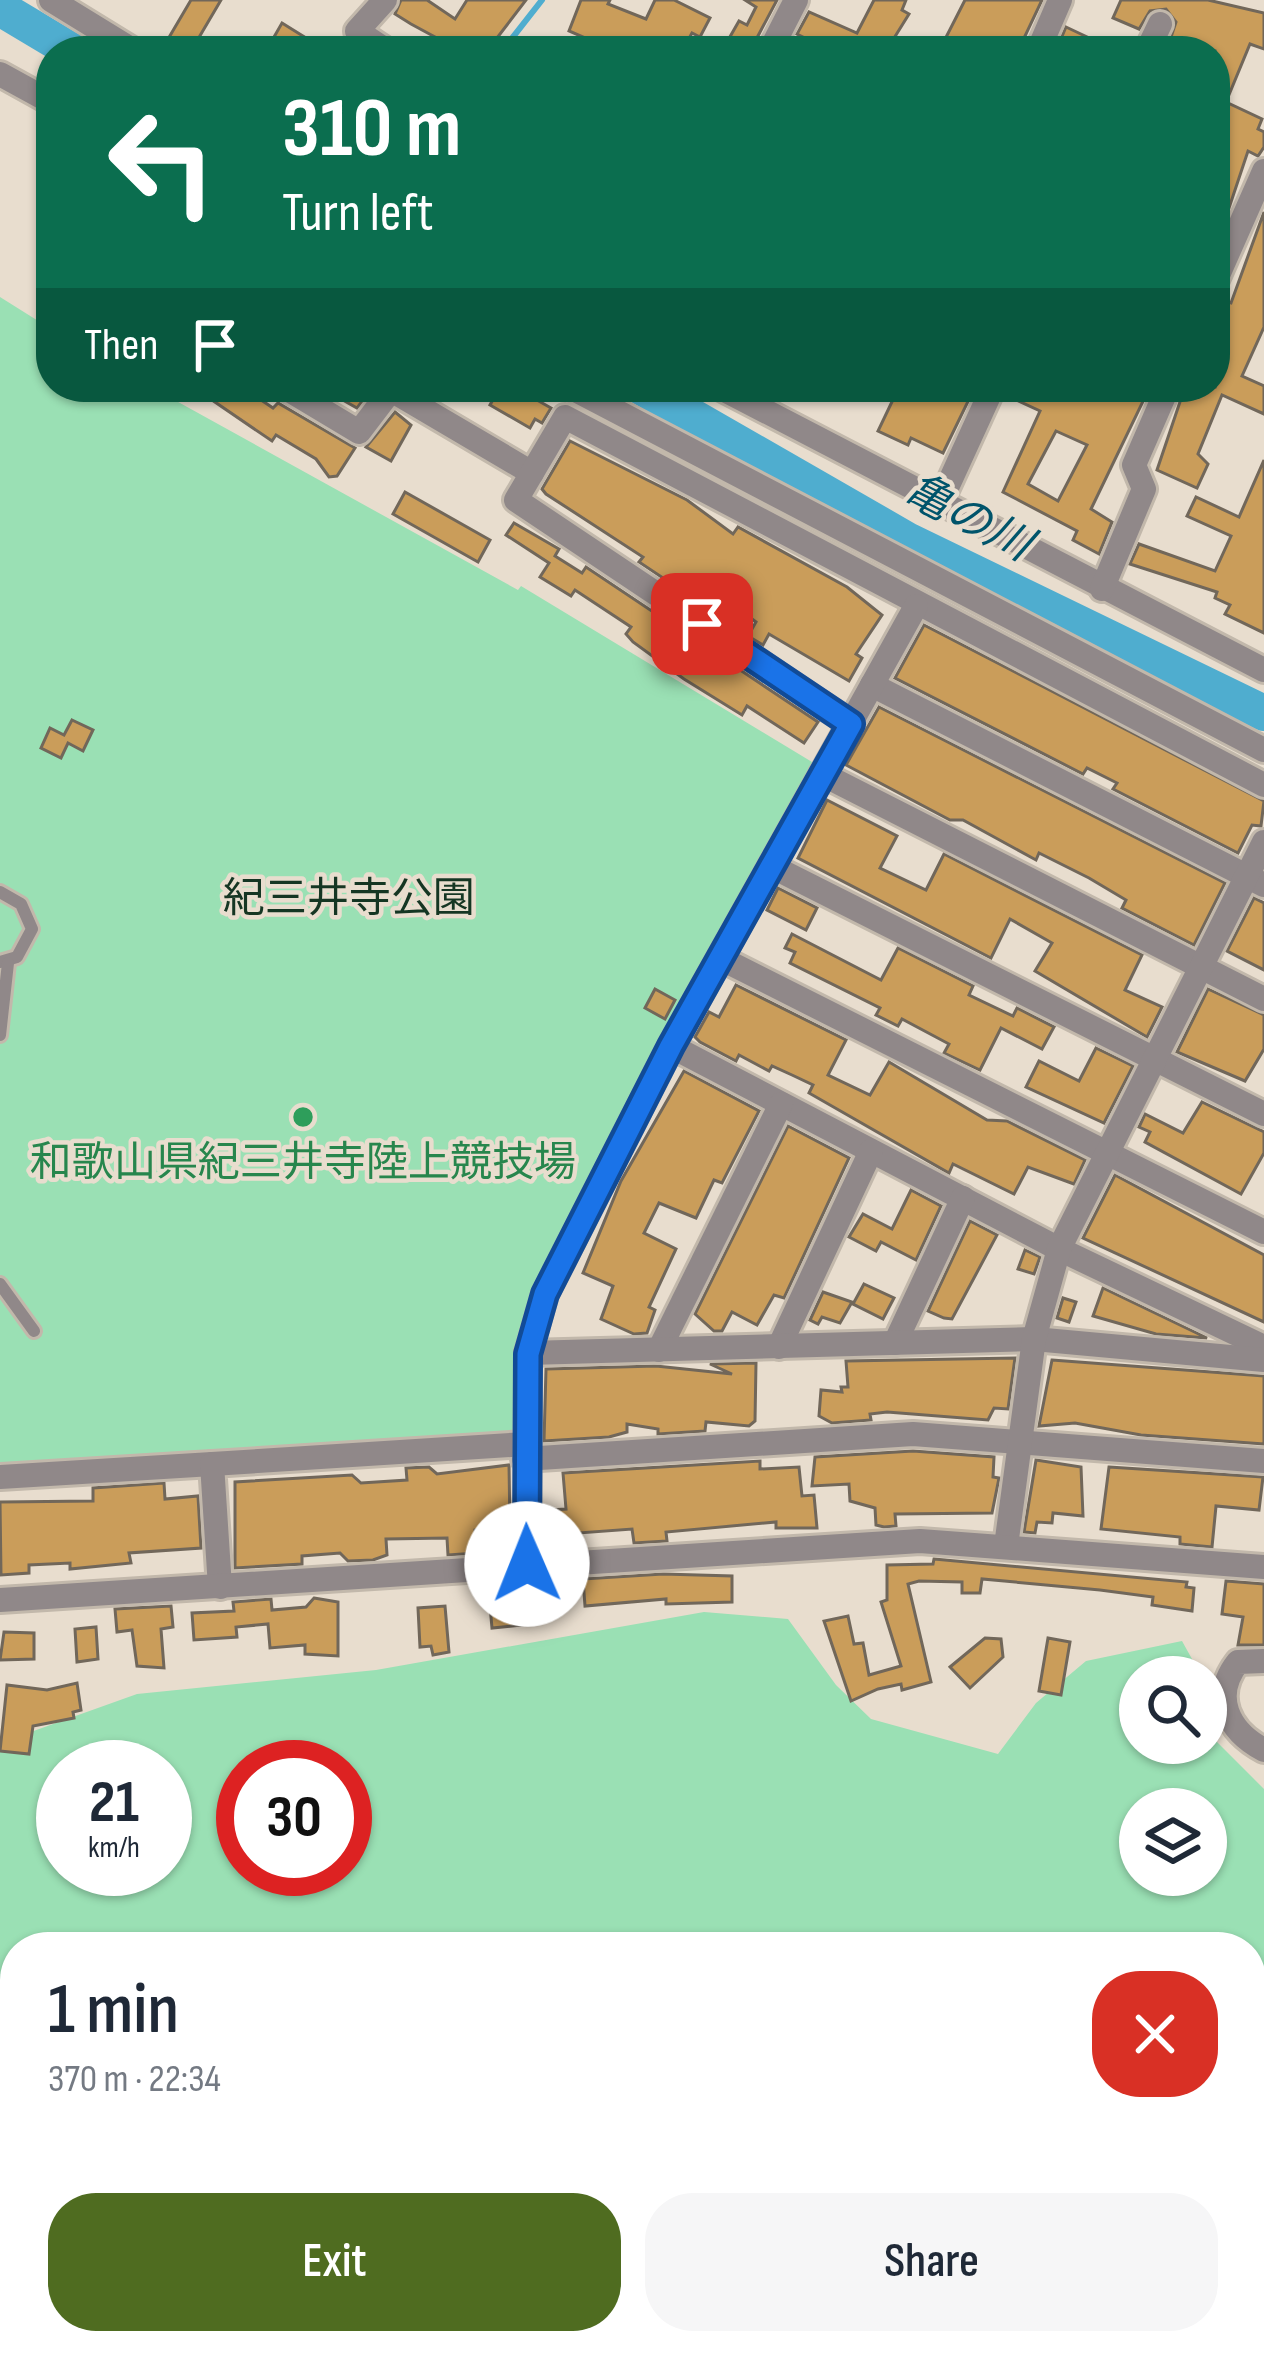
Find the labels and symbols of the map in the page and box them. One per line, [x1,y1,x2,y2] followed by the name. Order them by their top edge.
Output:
[895,463,1044,575] water label: 亀の川
[651,573,753,675] pin
[223,874,475,925] park label: 紀三井寺公園
[290,1104,316,1130] marker: 和歌山県紀三井寺陸上競技場
[30,1138,576,1189] place label: 和歌山県紀三井寺陸上競技場
[464,1501,590,1627] position arrow
[216,1740,372,1896] speed limit sign: 30

